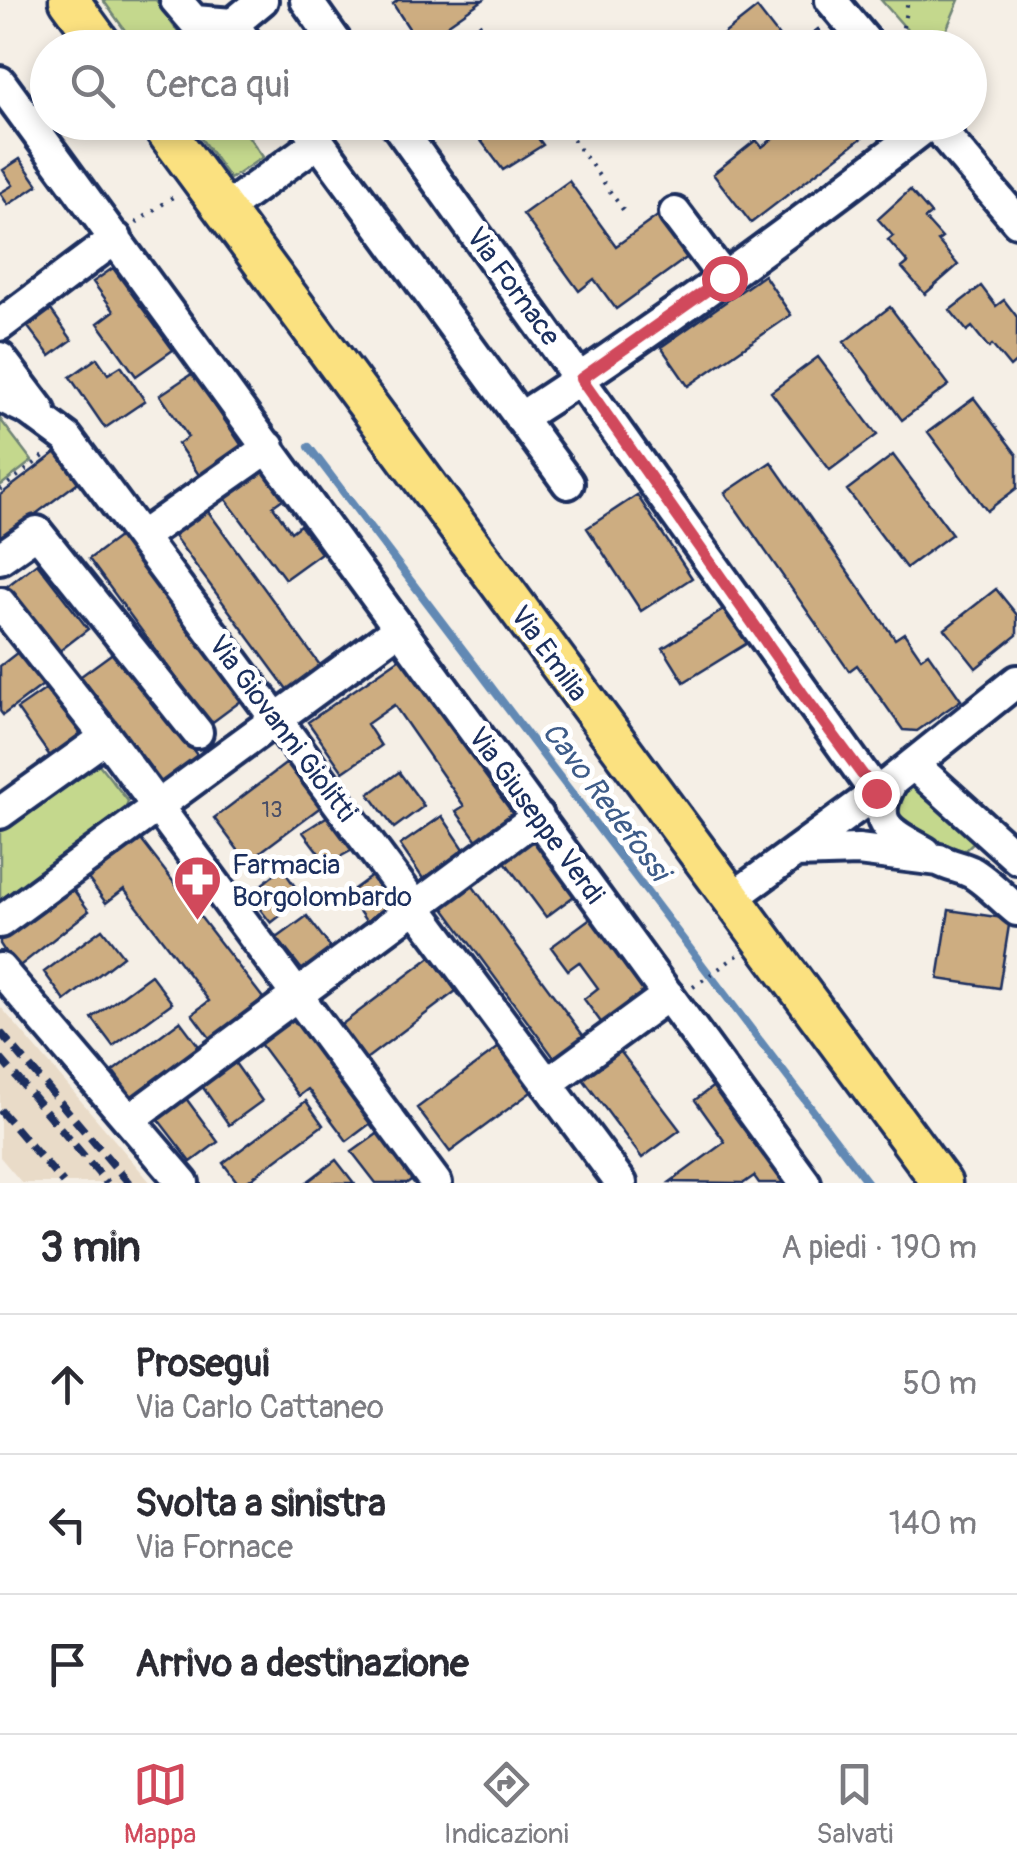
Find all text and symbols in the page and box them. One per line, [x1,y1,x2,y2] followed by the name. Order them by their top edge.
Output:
[30,30,987,140] search box
[65,58,120,113] icon: search
[145,61,290,109] text: Cerca qui
[458,221,568,353] street label: Via Fornace
[702,256,748,302] route start
[502,599,595,709] street label: Via Emilia
[200,629,363,829] street label: Via Giovanni Giolitti
[534,715,680,892] water label: Cavo Redefossi
[460,721,612,911] street label: Via Giuseppe Verdi
[854,771,900,817] route end
[262,796,282,824] house number: 13
[232,848,412,915] place label: Farmacia Borgolombardo
[171,854,223,922] pharmacy icon: Farmacia Borgolombardo
[40,1222,141,1274] text: 3 min
[781,1228,977,1268] text: A piedi · 190 m
[135,1340,269,1388] text: Prosegui
[40,1357,95,1412] icon: ahead
[902,1364,977,1404] text: 50 m
[135,1388,384,1428] text: Via Carlo Cattaneo
[135,1480,386,1528] text: Svolta a sinistra
[40,1497,95,1552] icon: left
[889,1504,977,1544] text: 140 m
[135,1528,293,1568] text: Via Fornace
[40,1637,95,1692] icon: arrive
[135,1640,469,1688] text: Arrivo a destinazione
[124,1757,196,1852] tab: Mappa
[444,1757,569,1852] tab: Indicazioni
[816,1757,893,1852] tab: Salvati

